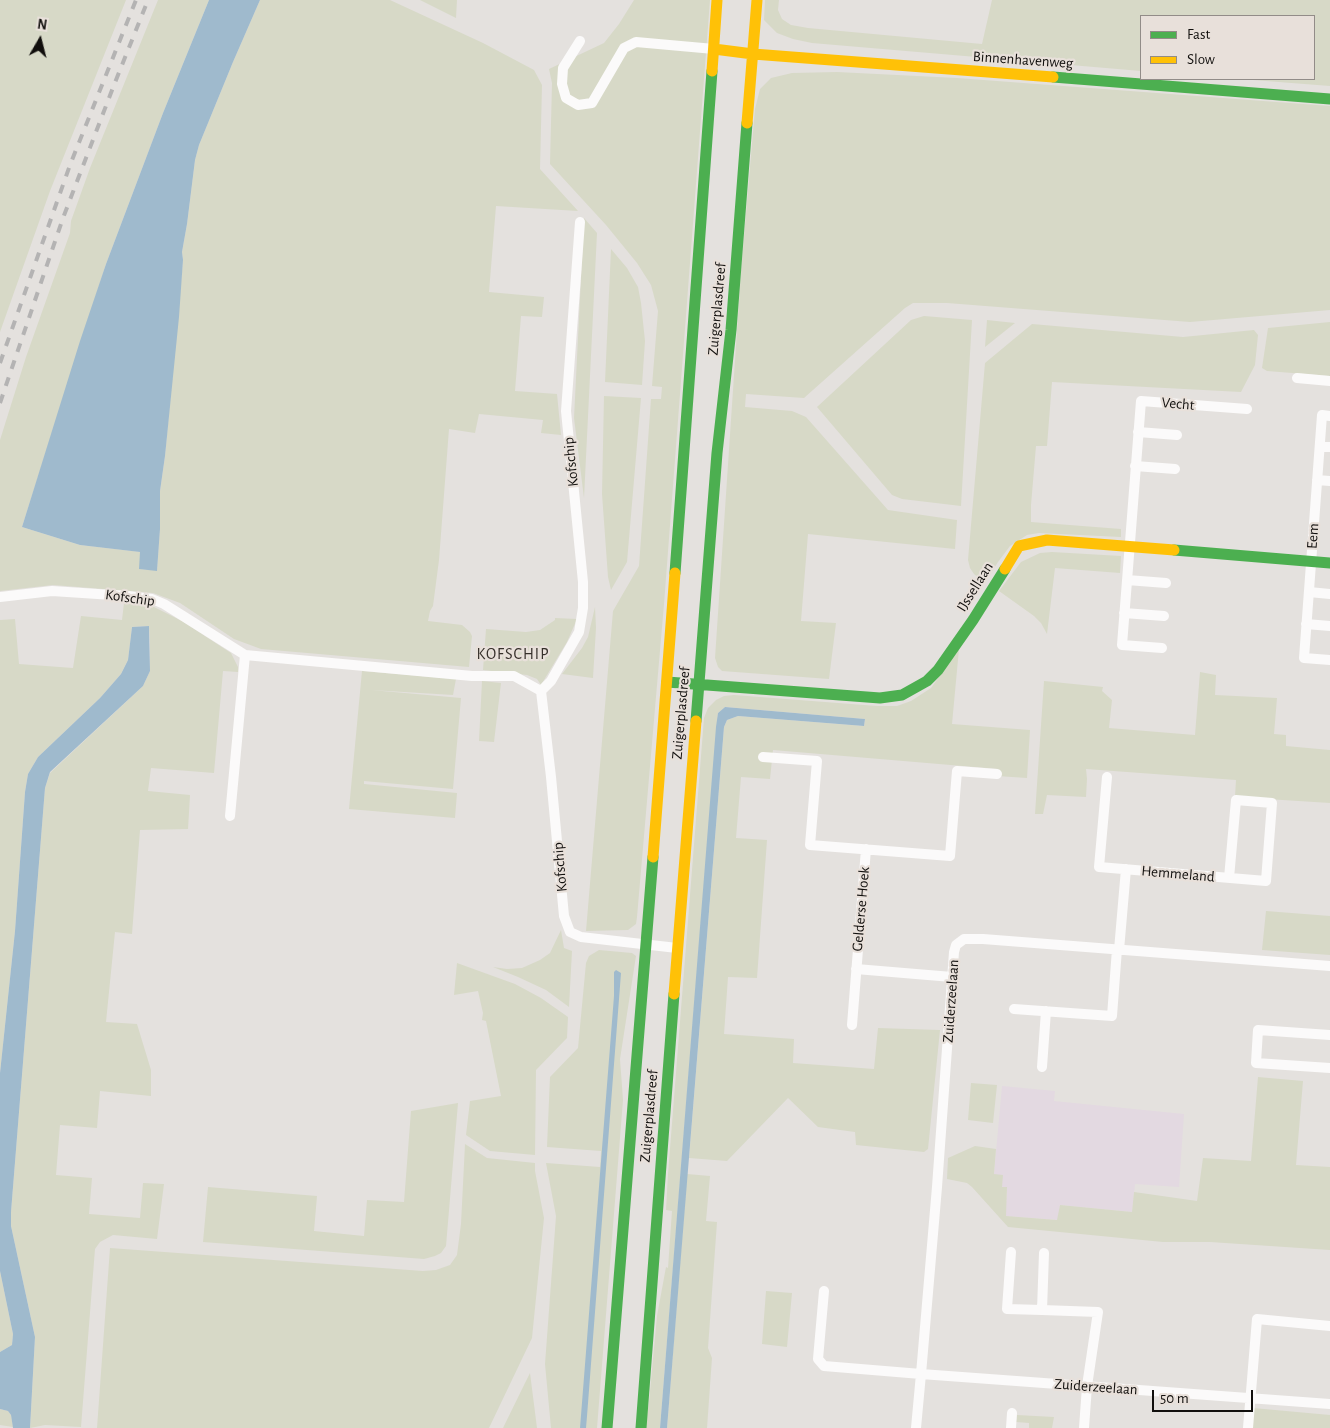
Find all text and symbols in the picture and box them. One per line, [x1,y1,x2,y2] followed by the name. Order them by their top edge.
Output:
[15,15,65,65] north arrow
[1140,15,1315,80] legend
[36,18,48,33] text: N
[1187,27,1210,42] text: Fast
[972,48,1074,72] street label: Binnenhavenweg
[1187,52,1215,67] text: Slow
[704,262,730,356] street label: Zuigerplasdreef
[1161,394,1195,414] street label: Vecht
[559,436,583,488] street label: Kofschip
[1303,523,1323,549] street label: Eem
[953,559,997,615] street label: IJssellaan
[104,586,156,610] street label: Kofschip
[476,644,550,664] district label: KOFSCHIP
[668,666,694,760] street label: Zuigerplasdreef
[549,841,571,893] street label: Kofschip
[1141,862,1215,886] street label: Hemmeland
[848,866,874,952] street label: Gelderse Hoek
[939,959,963,1043] street label: Zuiderzeelaan
[636,1069,662,1163] street label: Zuigerplasdreef
[1054,1375,1138,1399] street label: Zuiderzeelaan
[1155,1380,1256,1412] scale bar
[1160,1391,1189,1406] text: 50 m

